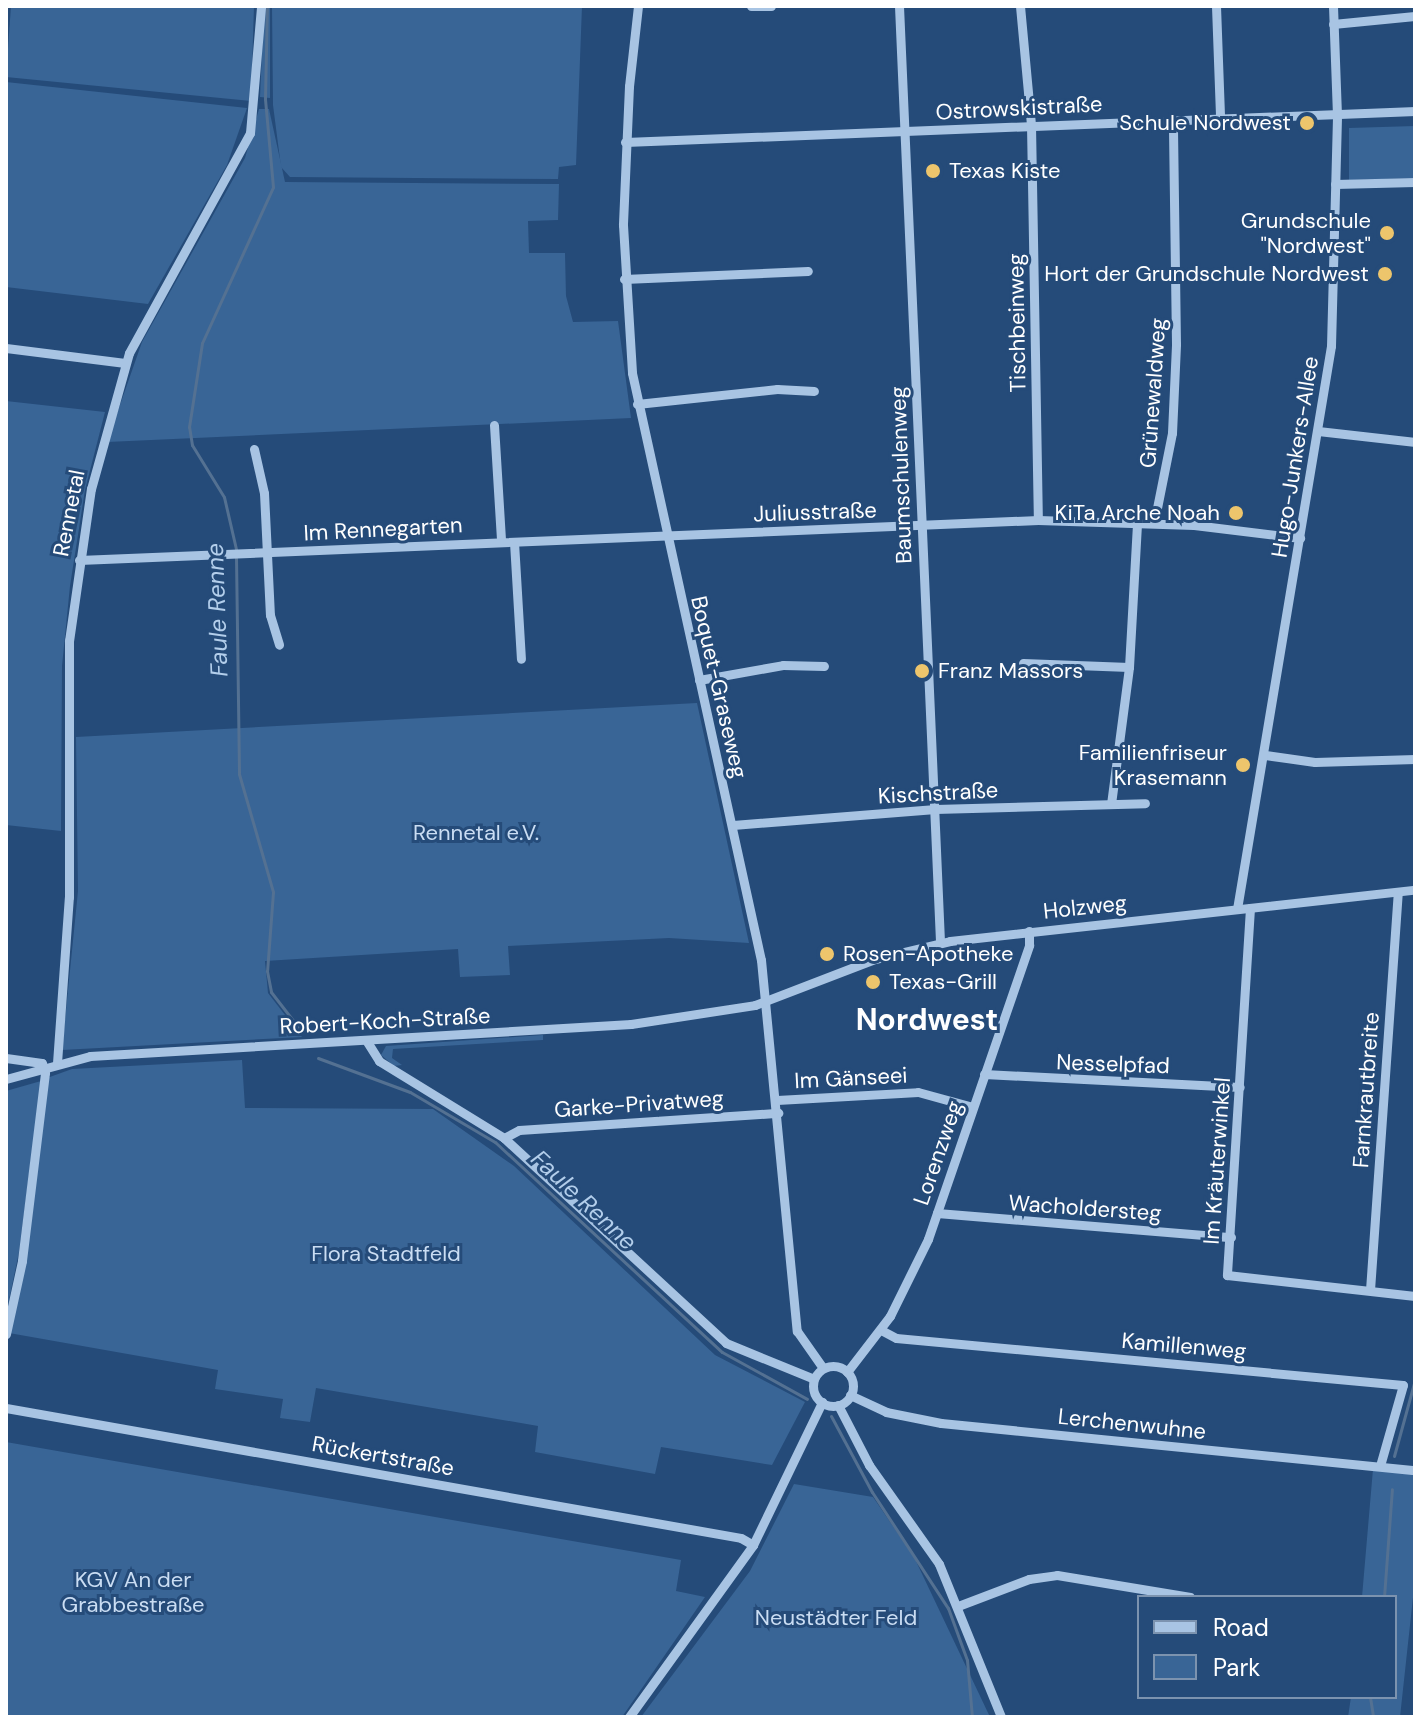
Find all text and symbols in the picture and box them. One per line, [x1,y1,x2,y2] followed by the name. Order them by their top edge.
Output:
[935,90,1103,126] street label: Ostrowskistraße
[1119,110,1291,136] place label: Schule Nordwest
[1298,114,1316,132] marker: Schule Nordwest
[949,158,1061,184] place label: Texas Kiste
[924,162,942,180] marker: Texas Kiste
[1241,207,1371,258] place label: Grundschule "Nordwest"
[1378,224,1396,242] marker: Grundschule "Nordwest"
[1003,253,1031,393] street label: Tischbeinweg
[1044,261,1369,287] place label: Hort der Grundschule Nordwest
[1376,265,1394,283] marker: Hort der Grundschule Nordwest
[1135,317,1171,469] street label: Grünewaldweg
[1266,355,1324,559] street label: Hugo-Junkers-Allee
[885,386,917,564] street label: Baumschulenweg
[48,467,90,559] street label: Rennetal
[753,497,877,527] street label: Juliusstraße
[1055,500,1220,526] place label: KiTa Arche Noah
[1227,504,1245,522] marker: KiTa Arche Noah
[303,512,463,546] street label: Im Rennegarten
[200,543,234,677] water label: Faule Renne
[685,593,753,781] street label: Boquet-Graseweg
[938,658,1083,684] place label: Franz Massors
[913,662,931,680] marker: Franz Massors
[1079,739,1227,790] place label: Familienfriseur Krasemann
[1234,756,1252,774] marker: Familienfriseur Krasemann
[877,777,999,809] street label: Kischstraße
[413,820,539,846] park label: Rennetal e.V.
[1042,889,1128,925] street label: Holzweg
[843,941,1013,967] place label: Rosen-Apotheke
[818,945,836,963] marker: Rosen-Apotheke
[889,969,997,995] place label: Texas-Grill
[864,973,882,991] marker: Texas-Grill
[279,1002,491,1040] street label: Robert-Koch-Straße
[856,1002,998,1038] district label: Nordwest
[1347,1011,1385,1169] street label: Farnkrautbreite
[1056,1049,1170,1079] street label: Nesselpfad
[794,1062,908,1094] street label: Im Gänseei
[1198,1077,1236,1245] street label: Im Kräuterwinkel
[553,1085,725,1123] street label: Garke-Privatweg
[908,1098,968,1208] street label: Lorenzweg
[525,1144,643,1256] water label: Faule Renne
[1008,1189,1162,1227] street label: Wacholdersteg
[311,1241,461,1267] park label: Flora Stadtfeld
[1120,1327,1248,1365] street label: Kamillenweg
[1057,1403,1207,1445] street label: Lerchenwuhne
[310,1431,456,1481] street label: Rückertstraße
[62,1566,204,1618] park label: KGV An der Grabbestraße
[1137,1595,1397,1699] legend
[755,1605,917,1631] park label: Neustädter Feld
[1213,1612,1269,1643] text: Road
[1213,1652,1260,1683] text: Park

